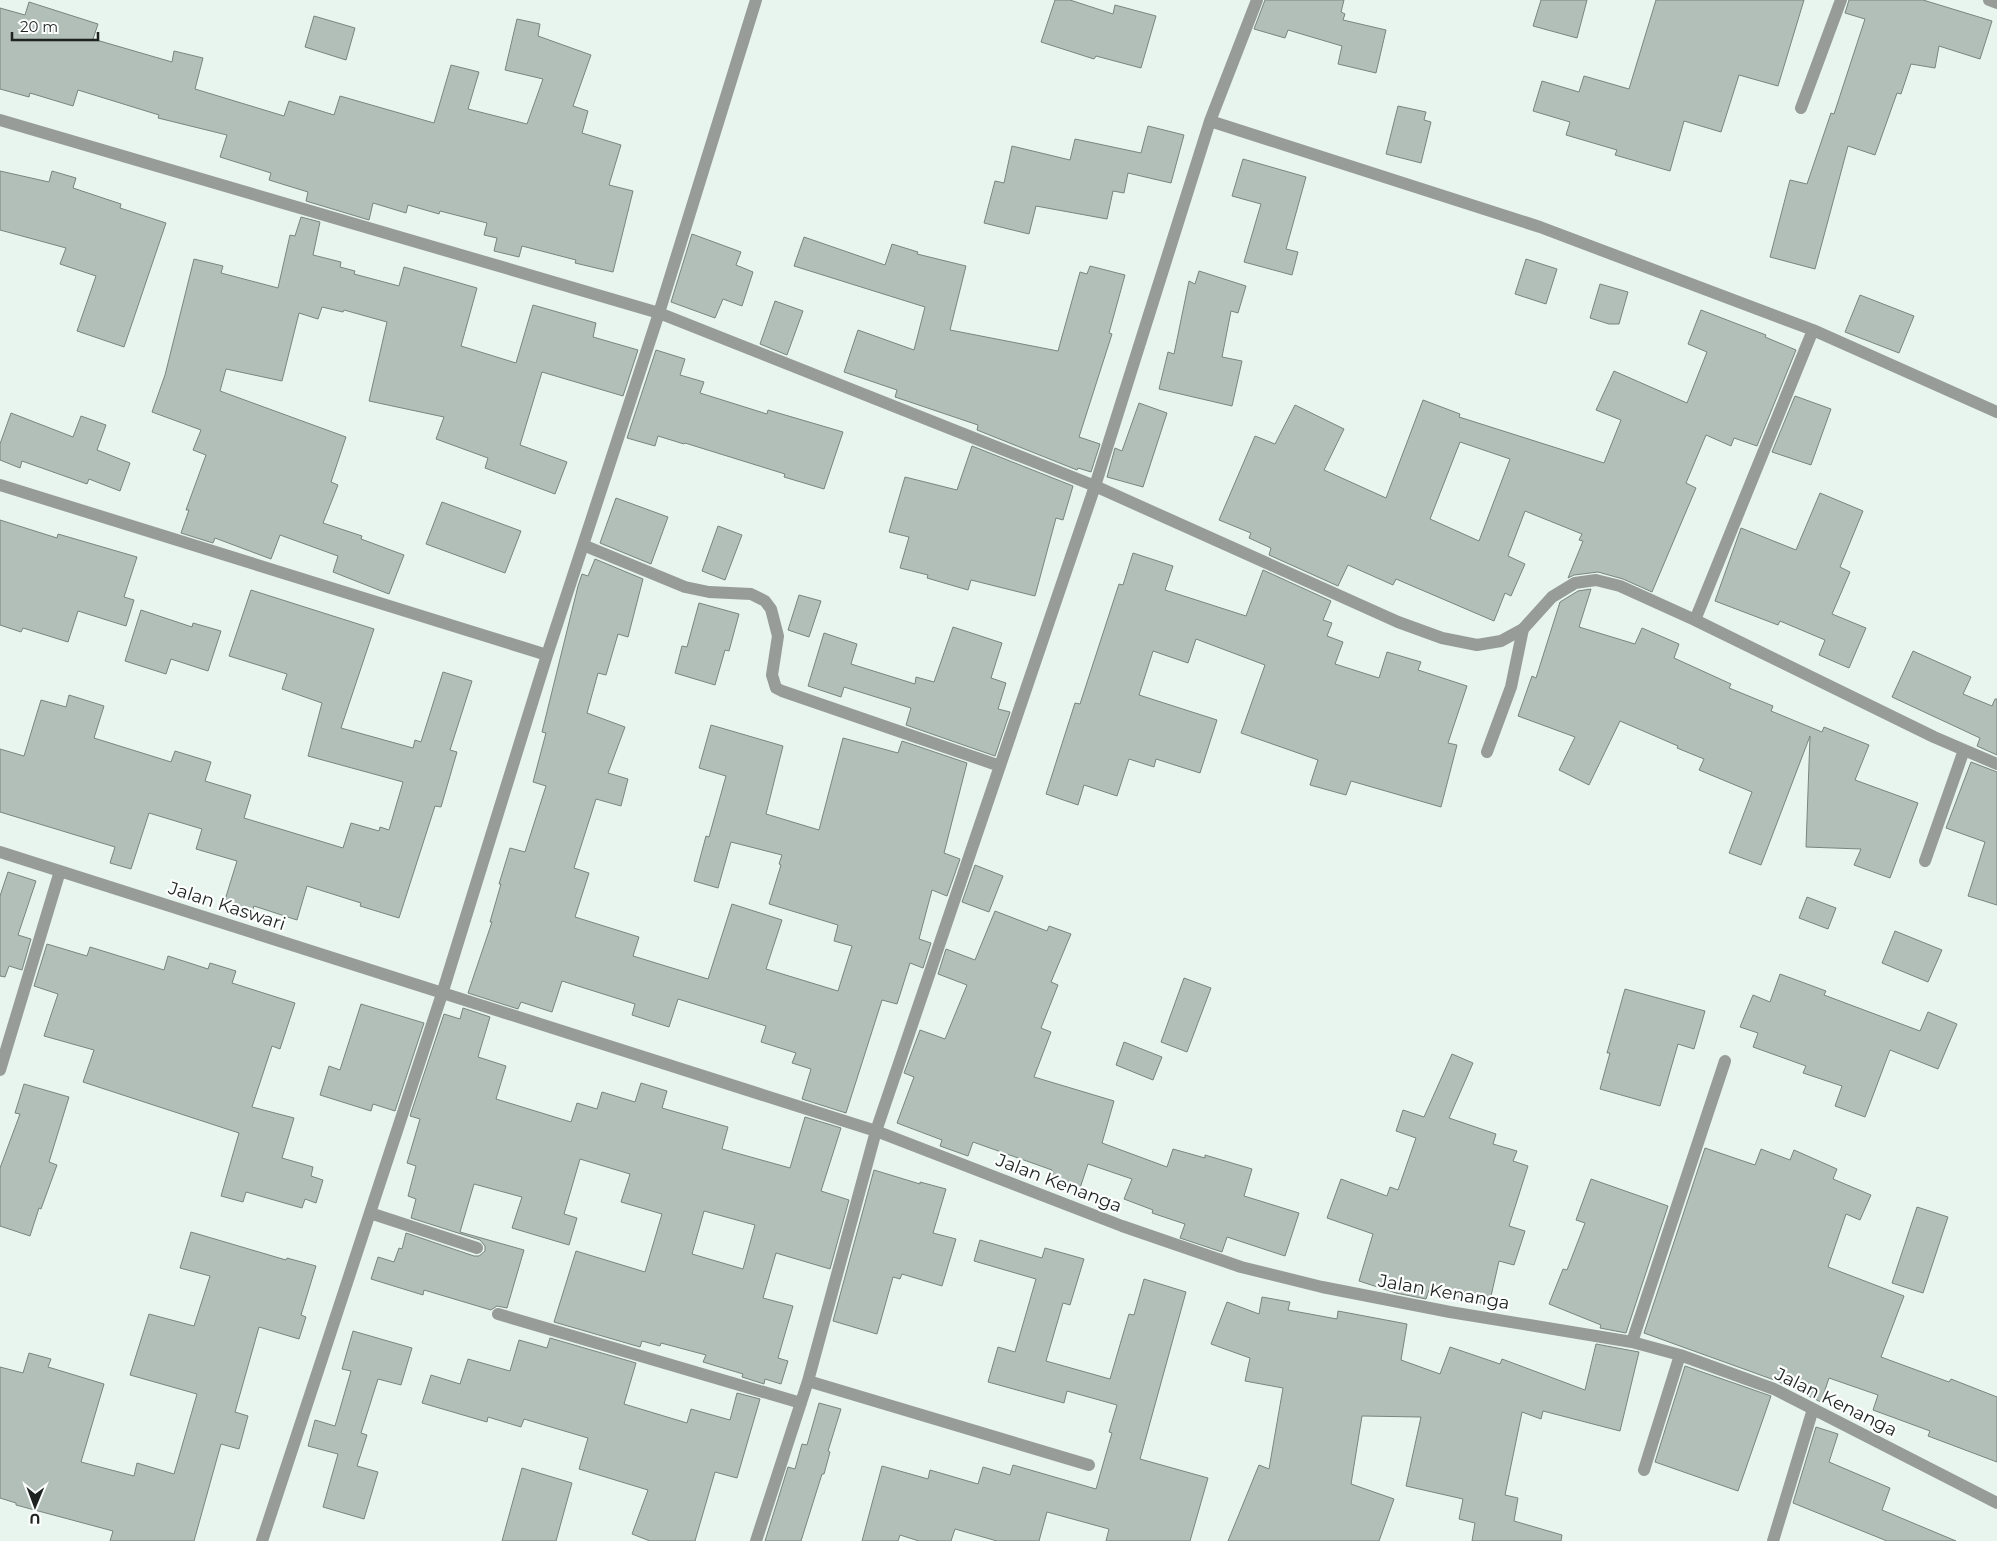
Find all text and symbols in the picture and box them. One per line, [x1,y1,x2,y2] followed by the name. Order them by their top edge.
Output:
[12,10,99,42] scale bar
[20,17,58,36] text: 20 m
[165,876,288,935] street label: Jalan Kaswari
[992,1149,1125,1217] street label: Jalan Kenanga
[1376,1269,1511,1314] street label: Jalan Kenanga
[1770,1362,1901,1441] street label: Jalan Kenanga
[10,1481,60,1531] north arrow
[29,1510,40,1528] text: U

